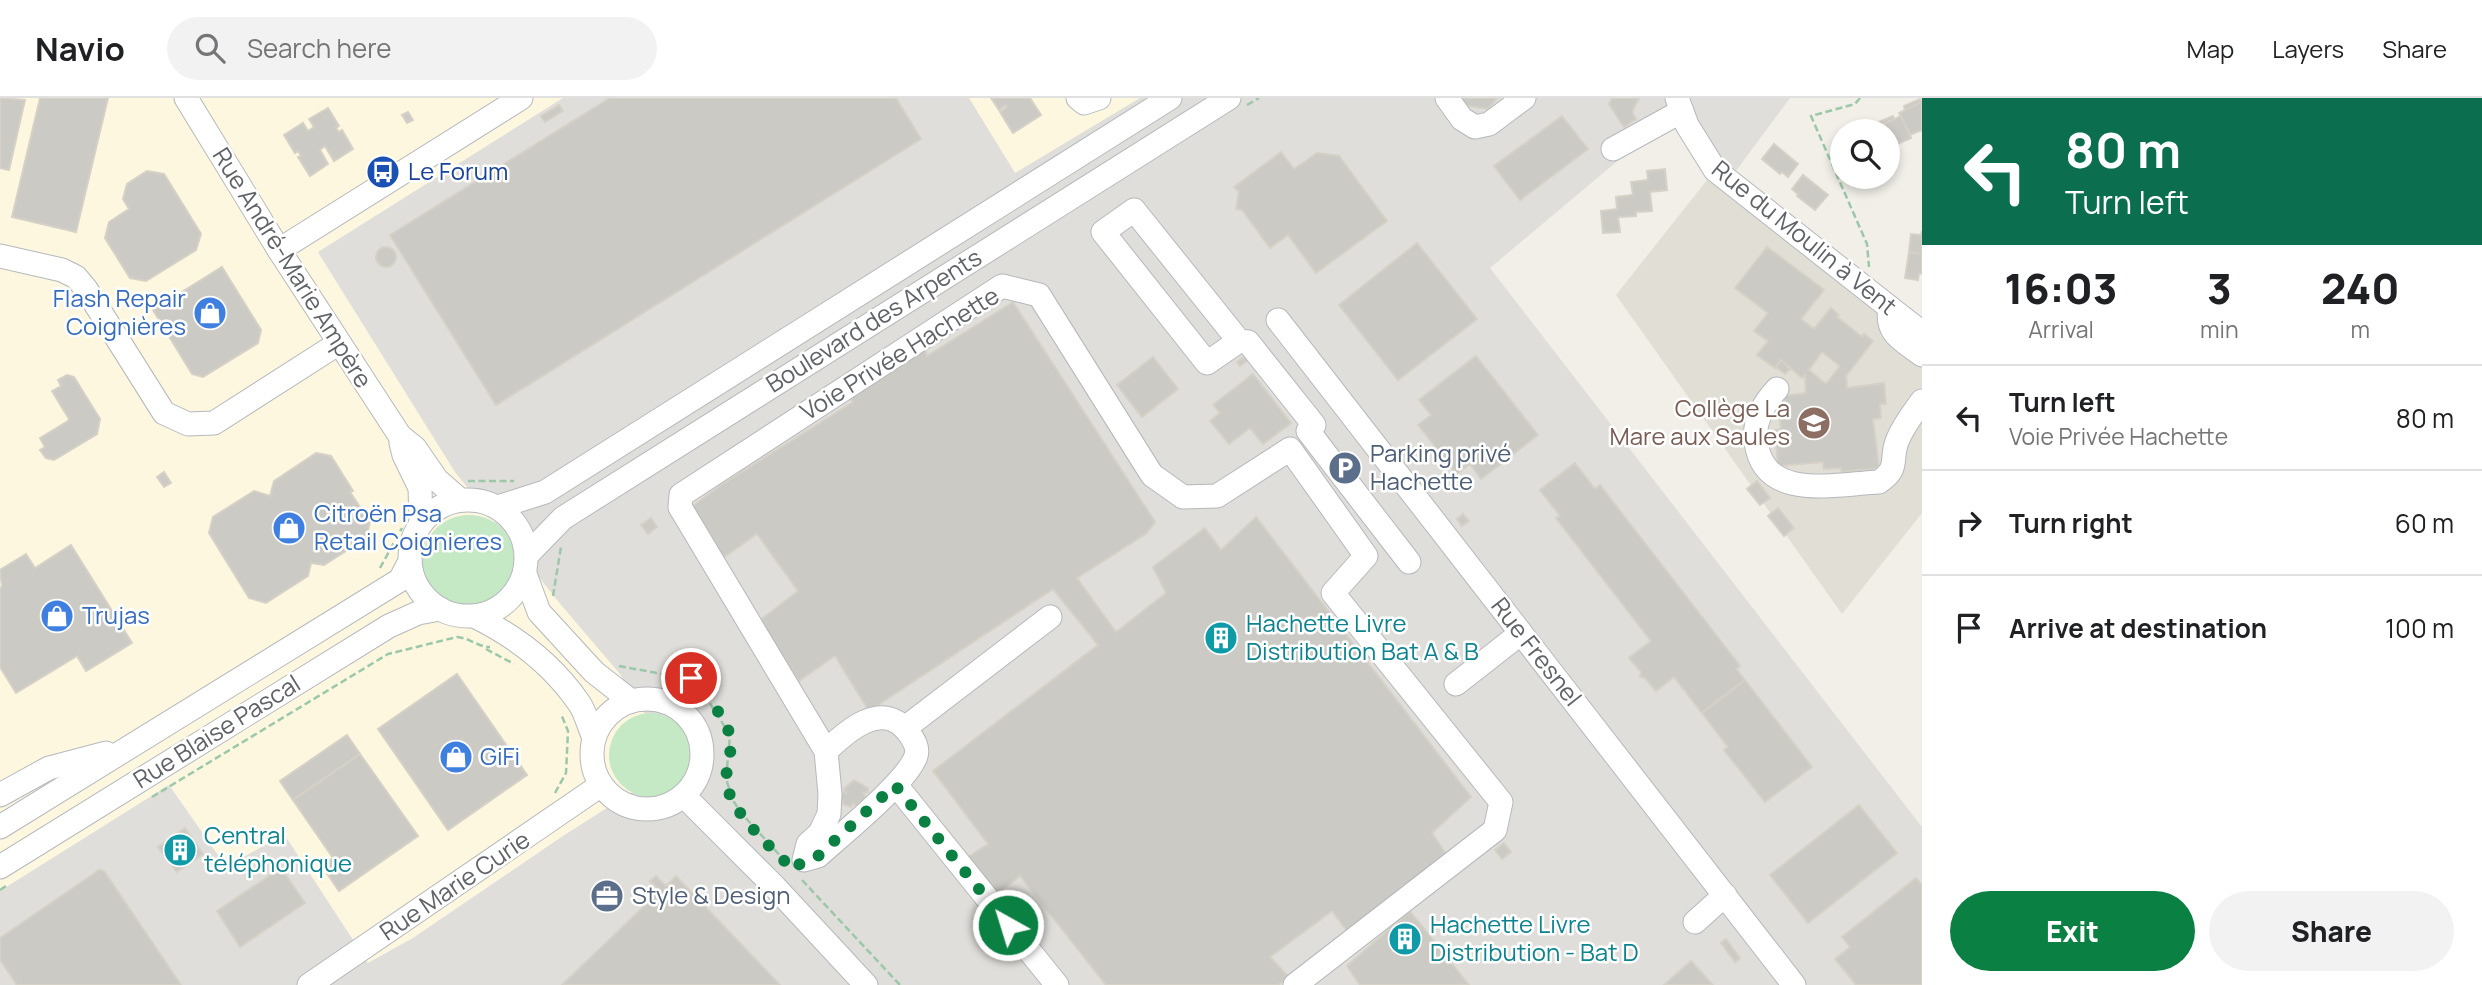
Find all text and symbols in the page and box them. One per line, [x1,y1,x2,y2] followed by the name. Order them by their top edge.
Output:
[167,17,657,80] search box
[35,26,125,71] text: Navio
[191,29,229,67] icon: search
[247,30,391,66] text: Search here
[2187,32,2234,65] text: Map
[2272,32,2344,65] text: Layers
[2382,32,2447,65] text: Share
[2065,116,2181,183] text: 80 m
[1830,119,1900,189] map controls
[1830,119,1900,189] button: search
[1950,126,2041,217] icon: left
[206,141,381,394] street label: Rue André-Marie Ampère
[1706,152,1904,322] street label: Rue du Moulin à Vent
[364,153,402,191] bus stop icon: Le Forum
[408,154,508,187] place label: Le Forum
[2065,180,2189,224] text: Turn left
[759,240,987,400] street label: Boulevard des Arpents
[2004,259,2118,317] text: 16:03
[2207,259,2232,317] text: 3
[2321,259,2400,317] text: 240
[794,278,1005,427] street label: Voie Privée Hachette
[53,281,186,342] place label: Flash Repair Coignières
[191,294,229,332] shop icon: Flash Repair Coignières
[2028,313,2094,345] text: Arrival
[2200,313,2239,345] text: min
[2351,313,2370,345] text: m
[2009,384,2116,420] text: Turn left
[1610,391,1790,452] place label: Collège La Mare aux Saules
[1950,399,1988,437] icon: left
[2396,400,2454,436] text: 80 m
[1795,404,1833,442] school or university icon: Collège La Mare aux Saules
[2009,420,2228,452] text: Voie Privée Hachette
[1370,436,1511,497] place label: Parking privé Hachette
[1326,449,1364,487] parking icon: Parking privé Hachette
[314,496,502,557] place label: Citroën Psa Retail Coignieres
[1950,504,1988,542] icon: right
[2009,505,2133,541] text: Turn right
[2395,505,2454,541] text: 60 m
[270,509,308,547] shop icon: Citroën Psa Retail Coignieres
[1484,590,1590,712] street label: Rue Fresnel
[38,597,76,635] shop icon: Trujas
[82,598,150,631] place label: Trujas
[1246,606,1479,667] place label: Hachette Livre Distribution Bat A & B
[1950,609,1988,647] icon: arrive
[2009,610,2267,646] text: Arrive at destination
[2385,610,2454,646] text: 100 m
[1202,619,1240,657] building icon: Hachette Livre Distribution Bat A & B
[661,648,721,708] pin
[672,659,710,697] icon: arrive
[127,666,306,795] street label: Rue Blaise Pascal
[437,738,475,776] shop icon: GiFi
[480,739,520,772] place label: GiFi
[204,818,352,879] place label: Central téléphonique
[373,822,536,947] street label: Rue Marie Curie
[161,831,199,869] building icon: Central téléphonique
[588,877,626,915] office icon: Style & Design
[632,878,790,911] place label: Style & Design
[971,888,1045,962] position arrow
[1950,891,2195,971] button: Exit
[2209,891,2454,971] button: Share
[1430,907,1639,968] place label: Hachette Livre Distribution - Bat D
[1386,920,1424,958] building icon: Hachette Livre Distribution - Bat D

